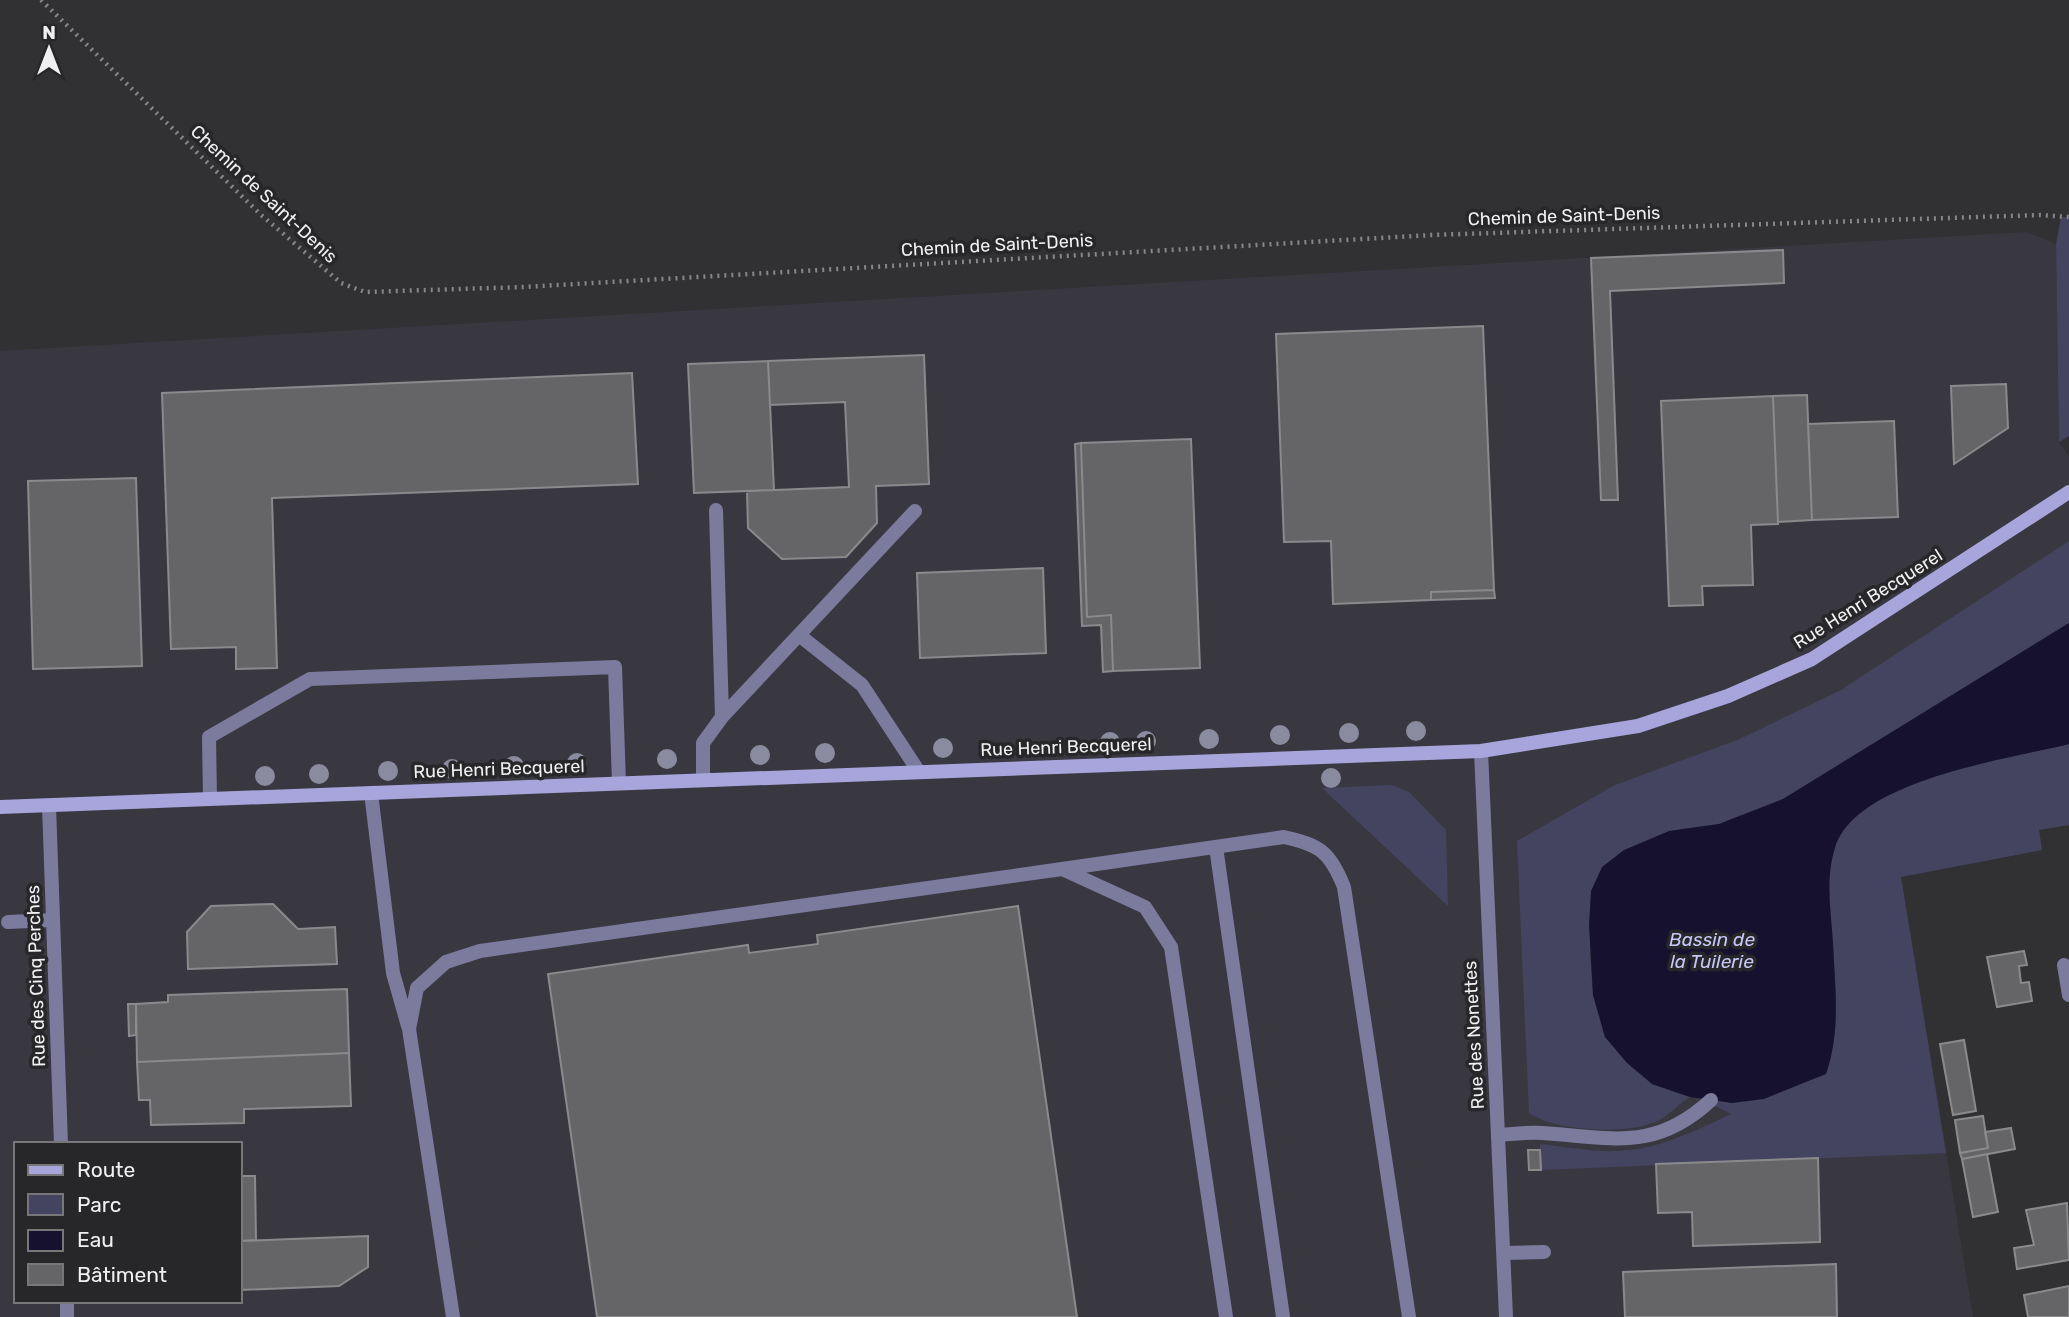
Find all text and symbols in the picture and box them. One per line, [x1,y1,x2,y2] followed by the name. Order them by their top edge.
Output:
[14,14,84,84] north arrow
[42,21,56,44] text: N
[186,120,342,268] street label: Chemin de Saint-Denis
[1467,202,1661,230] street label: Chemin de Saint-Denis
[900,229,1094,261] street label: Chemin de Saint-Denis
[1790,544,1946,654] street label: Rue Henri Becquerel
[980,733,1152,761] street label: Rue Henri Becquerel
[413,755,585,783] street label: Rue Henri Becquerel
[22,885,50,1067] street label: Rue des Cinq Perches
[1669,928,1755,973] water label: Bassin de la Tuilerie
[1459,960,1489,1110] street label: Rue des Nonettes
[14,1142,242,1303] legend
[77,1157,135,1182] text: Route
[77,1192,121,1217] text: Parc
[77,1227,114,1252] text: Eau
[77,1262,167,1287] text: Bâtiment

